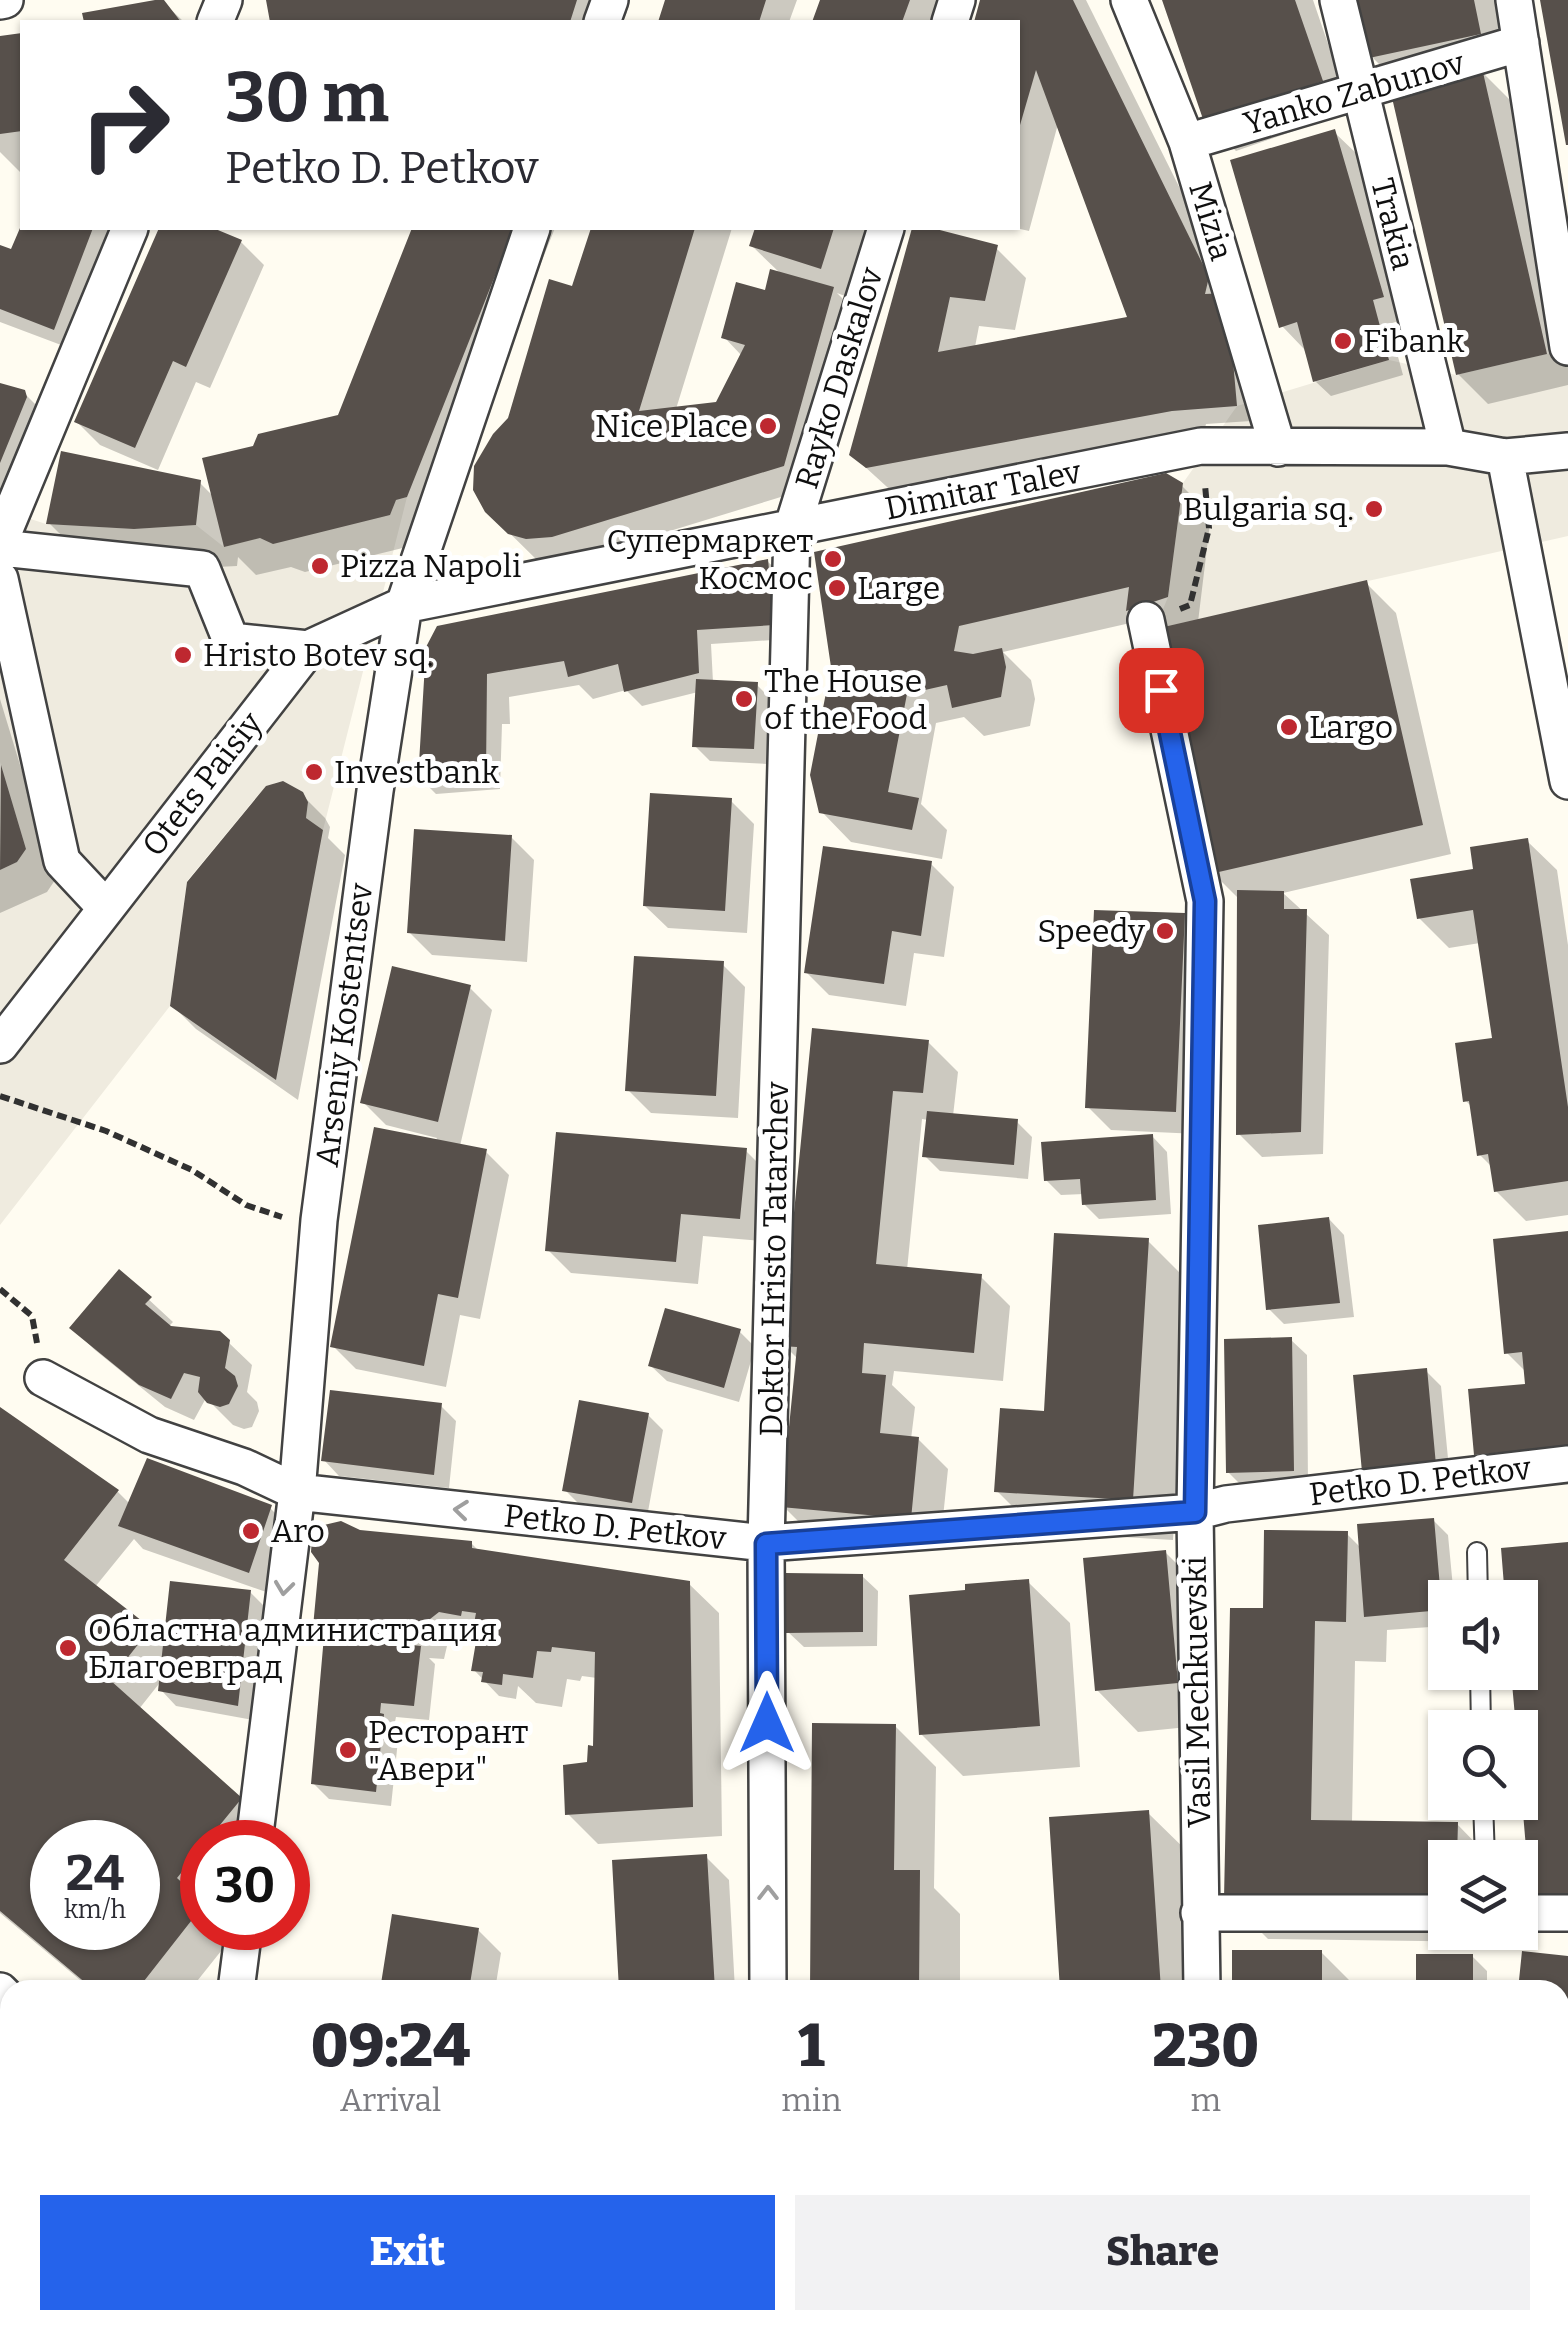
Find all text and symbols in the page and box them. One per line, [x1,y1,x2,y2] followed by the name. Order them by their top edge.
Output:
[1239,43,1469,143] street label: Yanko Zabunov
[225,56,389,140] text: 30 m
[60,60,190,190] icon: right
[225,141,538,195] text: Petko D. Petkov
[1363,174,1423,274] street label: Trakia
[1181,177,1241,265] street label: Mizia
[787,263,891,493] street label: Rayko Daskalov
[1363,322,1464,360] place label: Fibank
[1332,330,1354,352] marker: Fibank
[595,407,748,445] place label: Nice Place
[757,415,779,437] marker: Nice Place
[882,452,1084,528] street label: Dimitar Talev
[1183,490,1354,528] place label: Bulgaria sq.
[1363,498,1385,520] marker: Bulgaria sq.
[607,522,813,597] place label: Супермаркет Космос
[340,547,522,585] place label: Pizza Napoli
[822,548,844,570] marker: Супермаркет Космос
[309,555,331,577] marker: Pizza Napoli
[857,569,940,607] place label: Large
[826,577,848,599] marker: Large
[203,636,434,674] place label: Hristo Botev sq.
[172,644,194,666] marker: Hristo Botev sq.
[1119,648,1204,733] pin
[764,662,927,737] place label: The House of the Food
[1134,663,1189,718] icon: arrive
[733,688,755,710] marker: The House of the Food
[134,704,271,863] street label: Otets Paisiy
[1309,708,1393,746] place label: Largo
[1278,716,1300,738] marker: Largo
[334,753,499,791] place label: Investbank
[303,761,325,783] marker: Investbank
[308,881,380,1169] street label: Arseniy Kostentsev
[1037,912,1146,950] place label: Speedy
[1154,920,1176,942] marker: Speedy
[752,1081,796,1437] street label: Doktor Hristo Tatarchev
[1307,1449,1533,1513] street label: Petko D. Petkov
[502,1496,728,1558] street label: Petko D. Petkov
[452,1500,468,1521] one-way arrow
[271,1512,325,1550] place label: Aro
[240,1520,262,1542] marker: Aro
[1176,1556,1218,1828] street label: Vasil Mechkuevski
[1428,1580,1538,1950] map controls
[1428,1580,1538,1690] button: sound
[274,1581,295,1597] one-way arrow
[88,1611,497,1686] place label: Областна администрация Благоевград
[57,1637,79,1659] marker: Областна администрация Благоевград
[715,1671,819,1775] position arrow
[1428,1710,1538,1820] button: search
[368,1713,528,1788] place label: Ресторант "Авери"
[337,1739,359,1761] marker: Ресторант "Авери"
[180,1820,310,1950] speed limit sign: 30
[1428,1840,1538,1950] button: layers
[66,1843,124,1903] text: 24
[757,1884,779,1900] one-way arrow
[64,1895,126,1925] text: km/h
[311,2010,470,2082] text: 09:24
[798,2010,825,2082] text: 1
[1152,2010,1259,2082] text: 230
[340,2081,441,2119] text: Arrival
[781,2081,842,2119] text: min
[1190,2081,1221,2119] text: m
[40,2195,775,2310] button: Exit
[795,2195,1530,2310] button: Share

